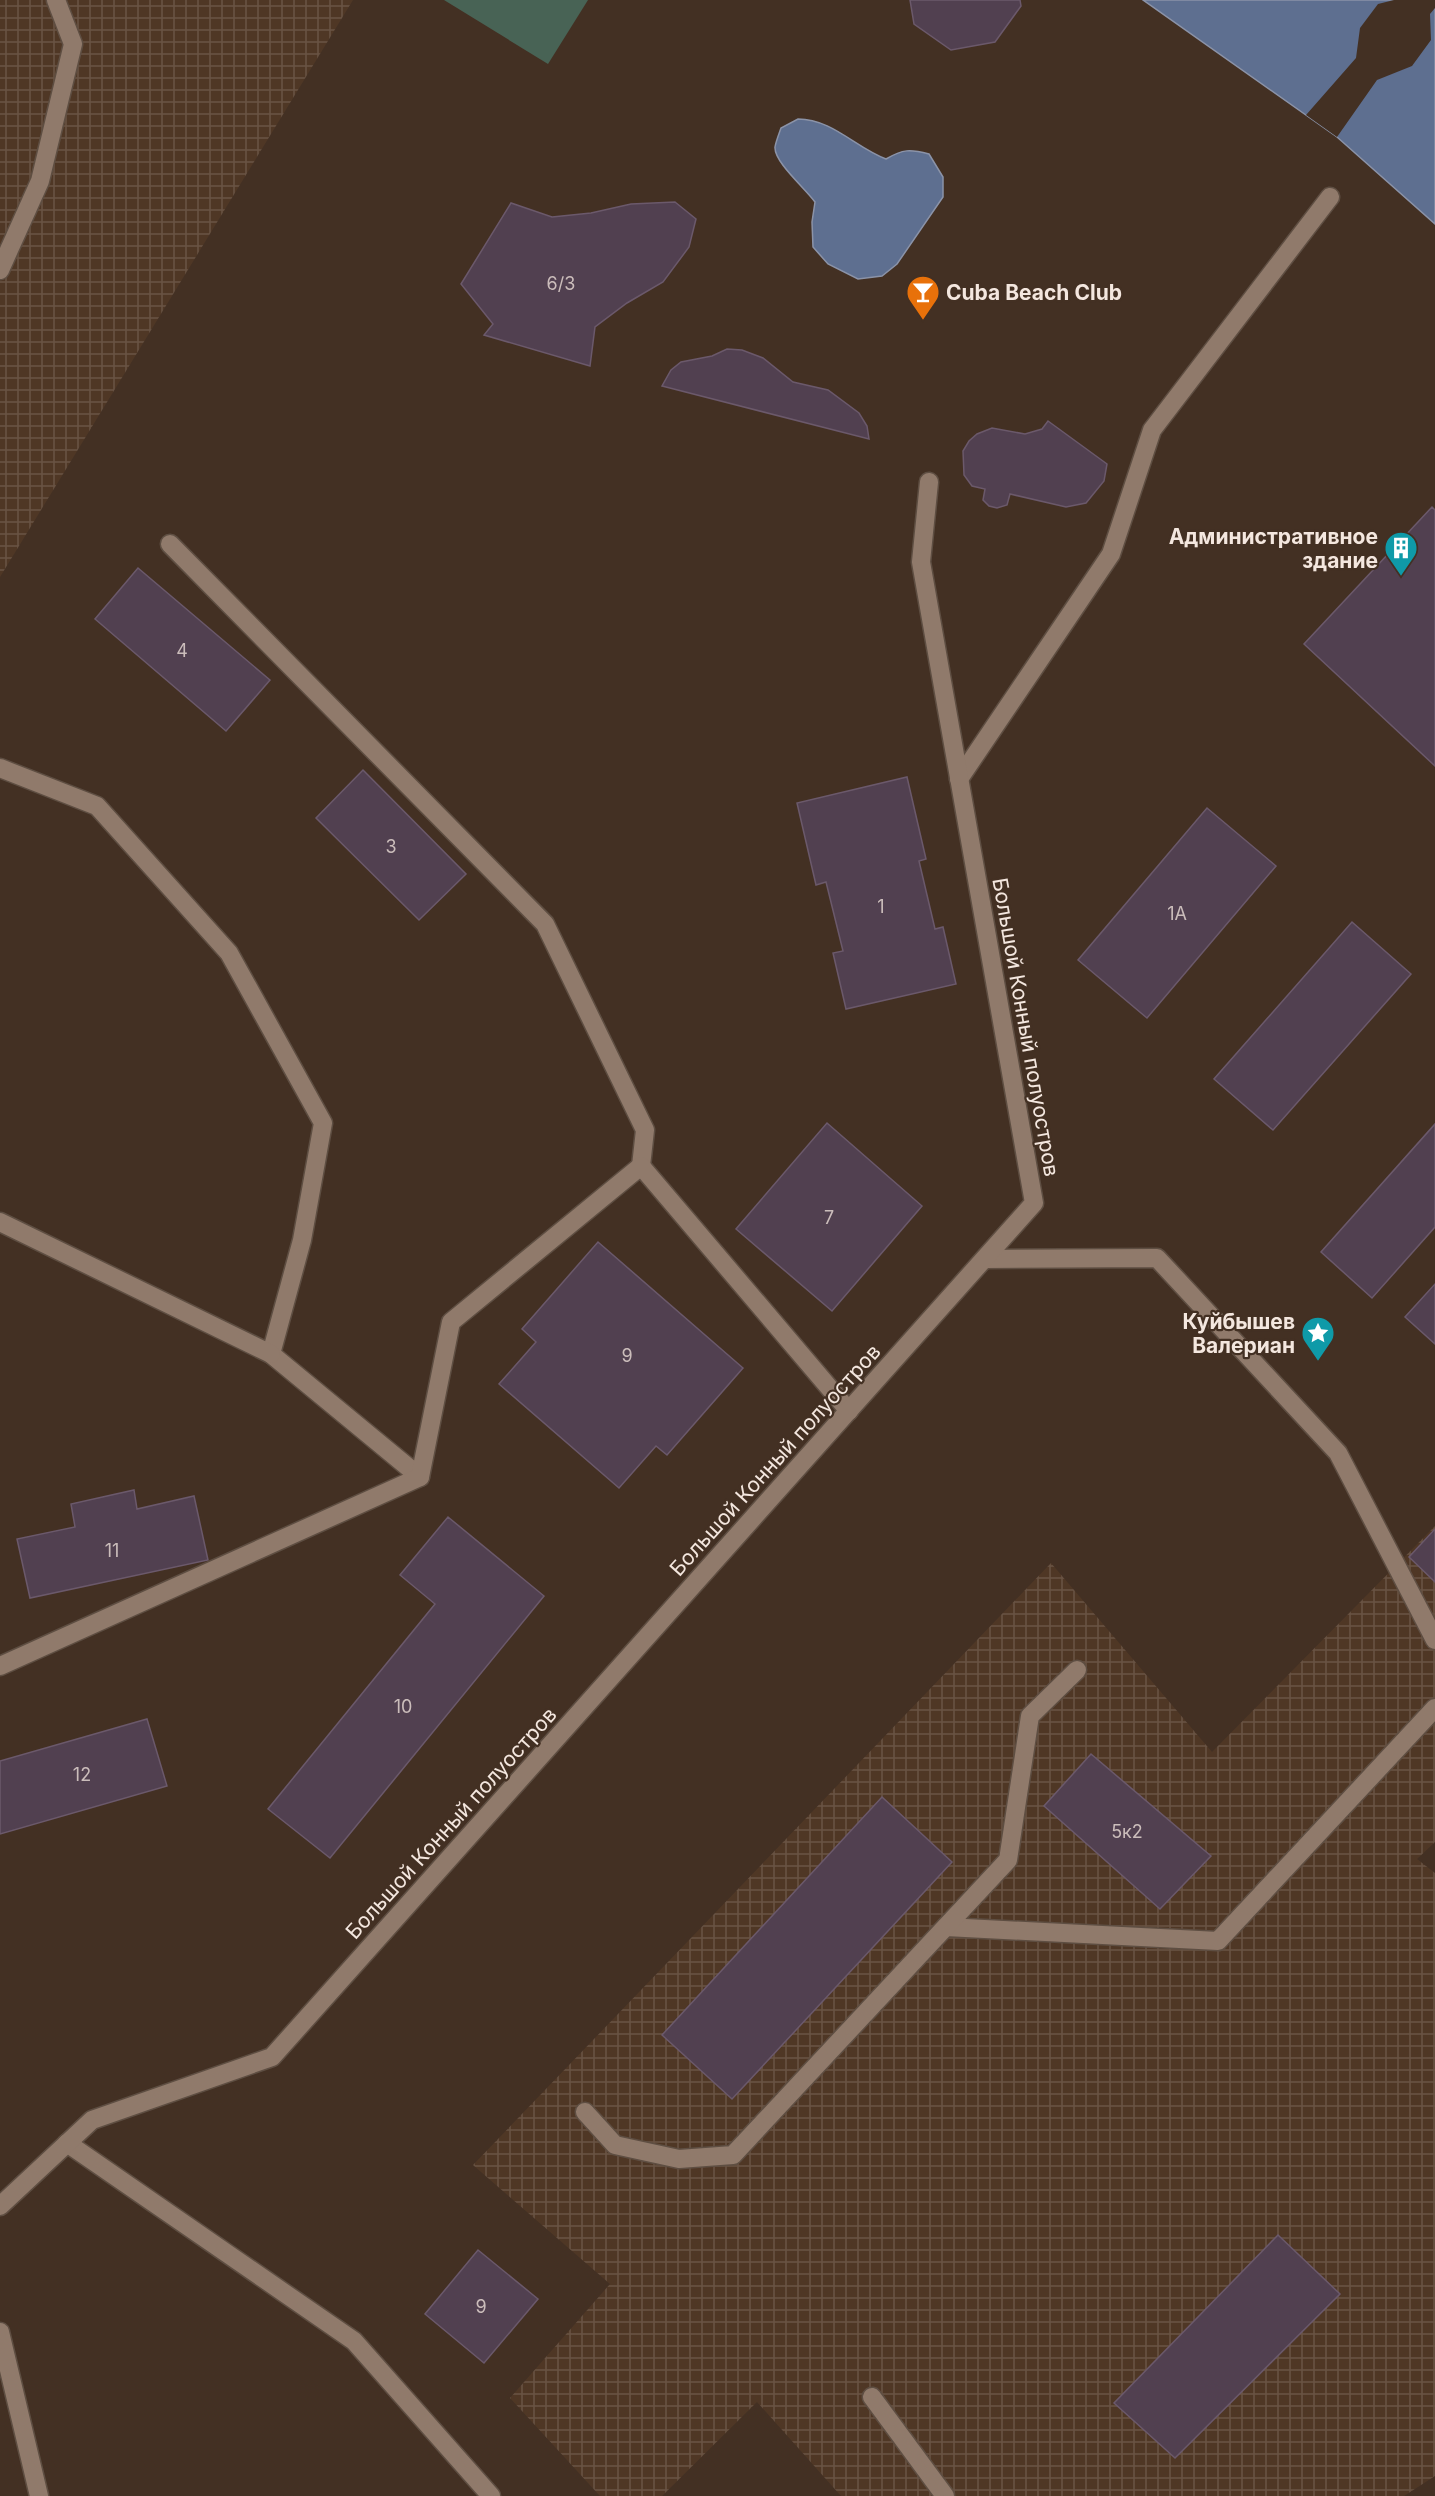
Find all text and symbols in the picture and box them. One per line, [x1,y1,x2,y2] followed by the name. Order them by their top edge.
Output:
[547,273,575,294] house number: 6/3
[905,274,941,321] bar icon: Cuba Beach Club
[946,280,1122,305] place label: Cuba Beach Club
[1169,524,1378,573] place label: Административное здание
[1383,530,1419,577] building icon: Административное здание
[176,640,188,661] house number: 4
[385,836,397,857] house number: 3
[987,876,1065,1178] street label: Большой Конный полуостров
[877,896,885,917] house number: 1
[1167,903,1187,924] house number: 1А
[824,1207,834,1228] house number: 7
[1183,1309,1295,1358] place label: Куйбышев Валериан
[1300,1315,1336,1362] place icon: Куйбышев Валериан
[664,1339,886,1581] street label: Большой Конный полуостров
[621,1345,633,1366] house number: 9
[105,1540,119,1561] house number: 11
[394,1696,412,1717] house number: 10
[340,1702,562,1944] street label: Большой Конный полуостров
[73,1764,91,1785] house number: 12
[1111,1821,1143,1842] house number: 5к2
[475,2296,487,2317] house number: 9

